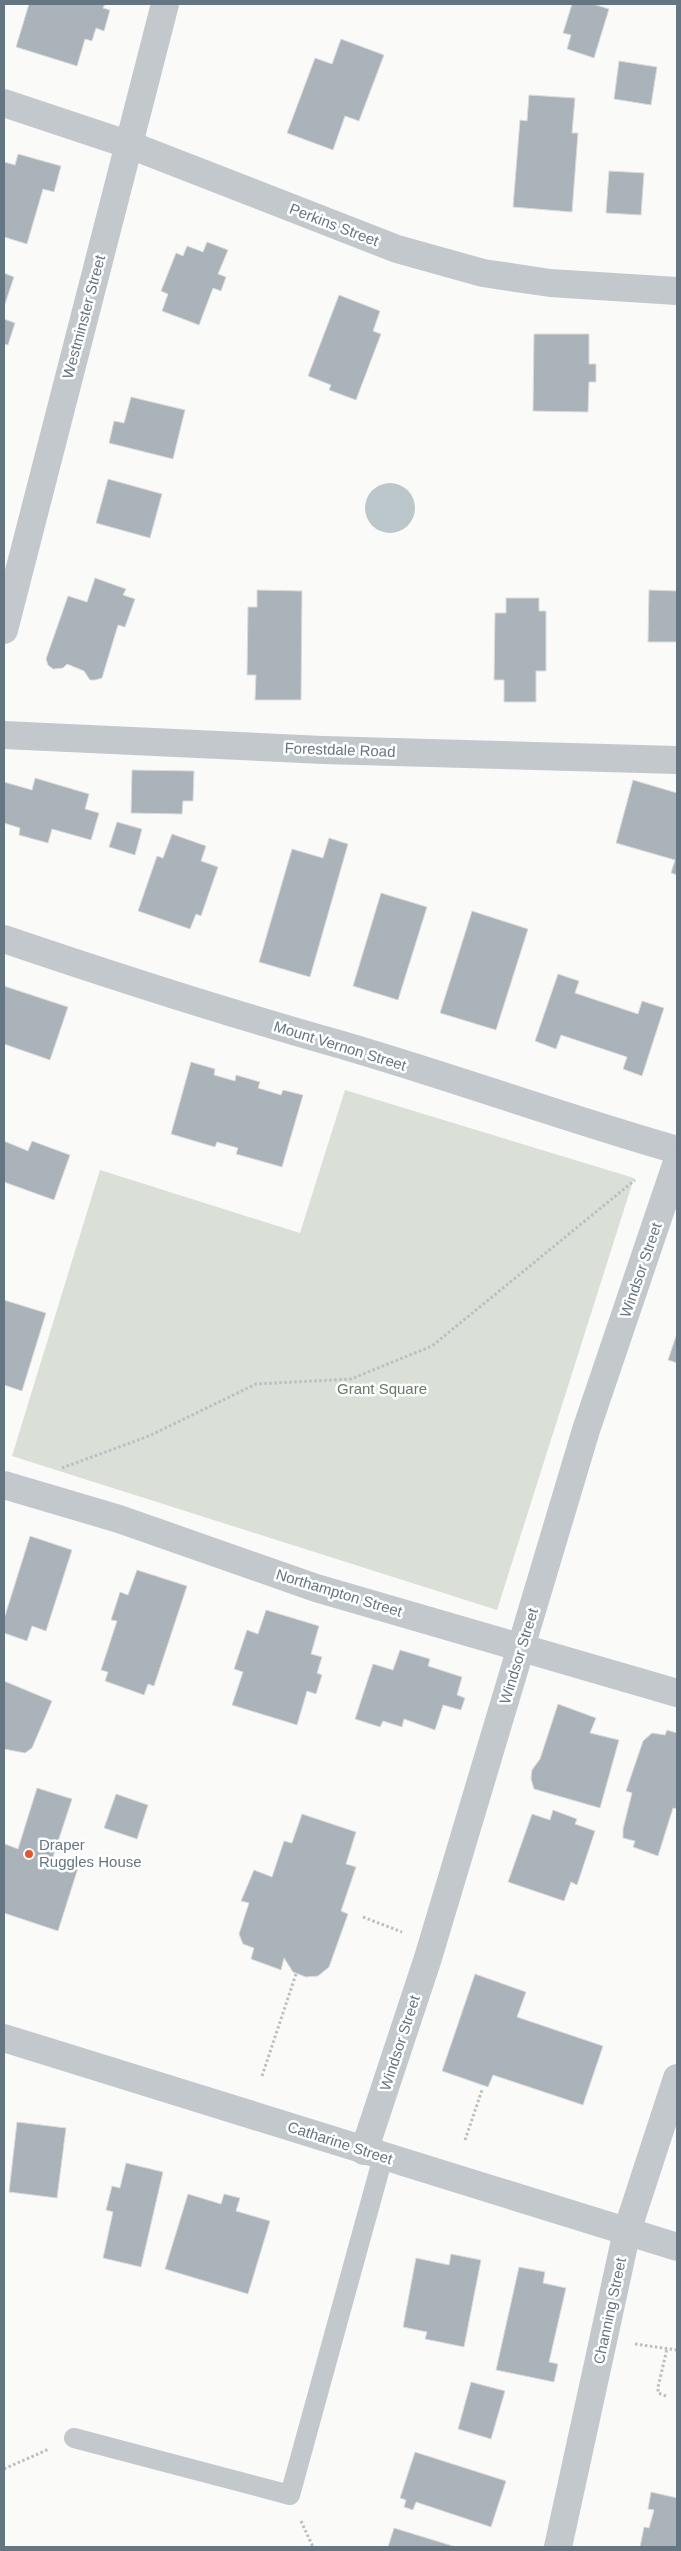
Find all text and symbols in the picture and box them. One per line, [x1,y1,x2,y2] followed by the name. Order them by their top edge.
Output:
[287,200,382,250] street label: Perkins Street
[59,252,108,381] street label: Westminster Street
[284,739,396,760] street label: Forestdale Road
[272,1017,409,1074] street label: Mount Vernon Street
[616,1219,665,1320] street label: Windsor Street
[337,1380,427,1397] park label: Grant Square
[274,1565,405,1620] street label: Northampton Street
[496,1605,541,1706] street label: Windsor Street
[39,1836,142,1870] place label: Draper Ruggles House
[23,1848,35,1860] marker: Draper Ruggles House
[376,1992,423,2093] street label: Windsor Street
[286,2118,396,2168] street label: Catharine Street
[590,2255,629,2366] street label: Channing Street

